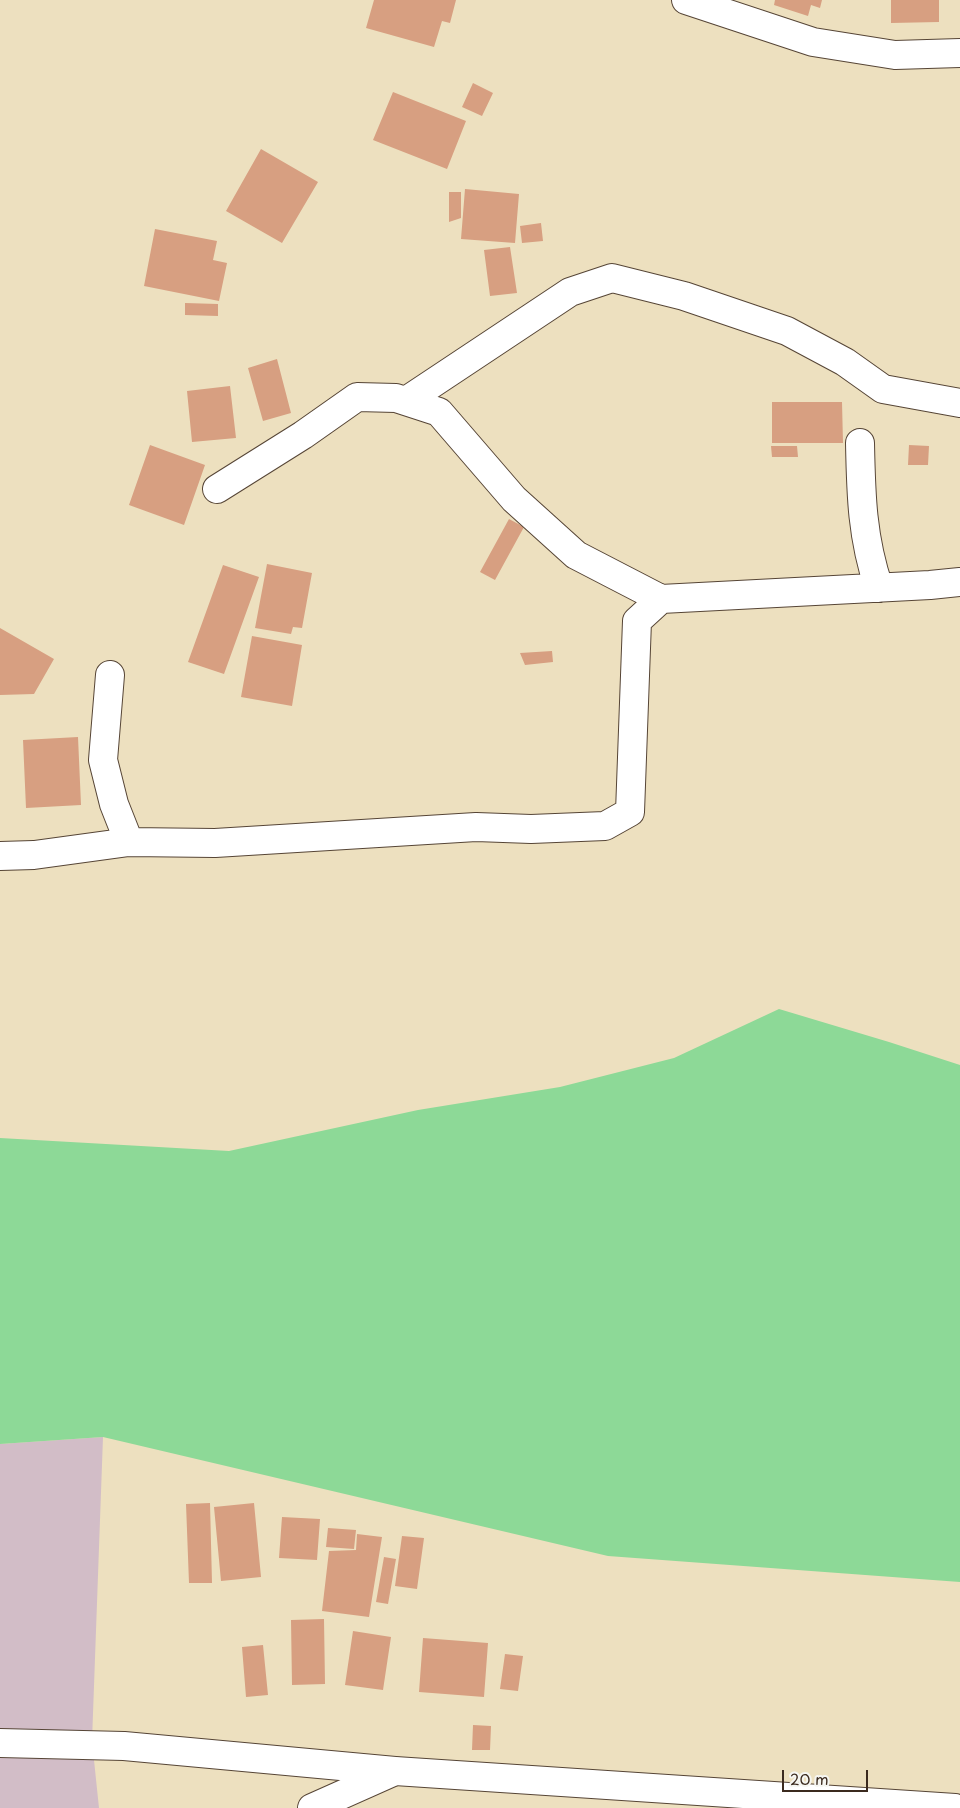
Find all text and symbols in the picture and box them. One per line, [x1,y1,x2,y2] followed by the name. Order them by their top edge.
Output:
[785,1760,871,1792] scale bar
[790,1767,829,1790] text: 20 m

